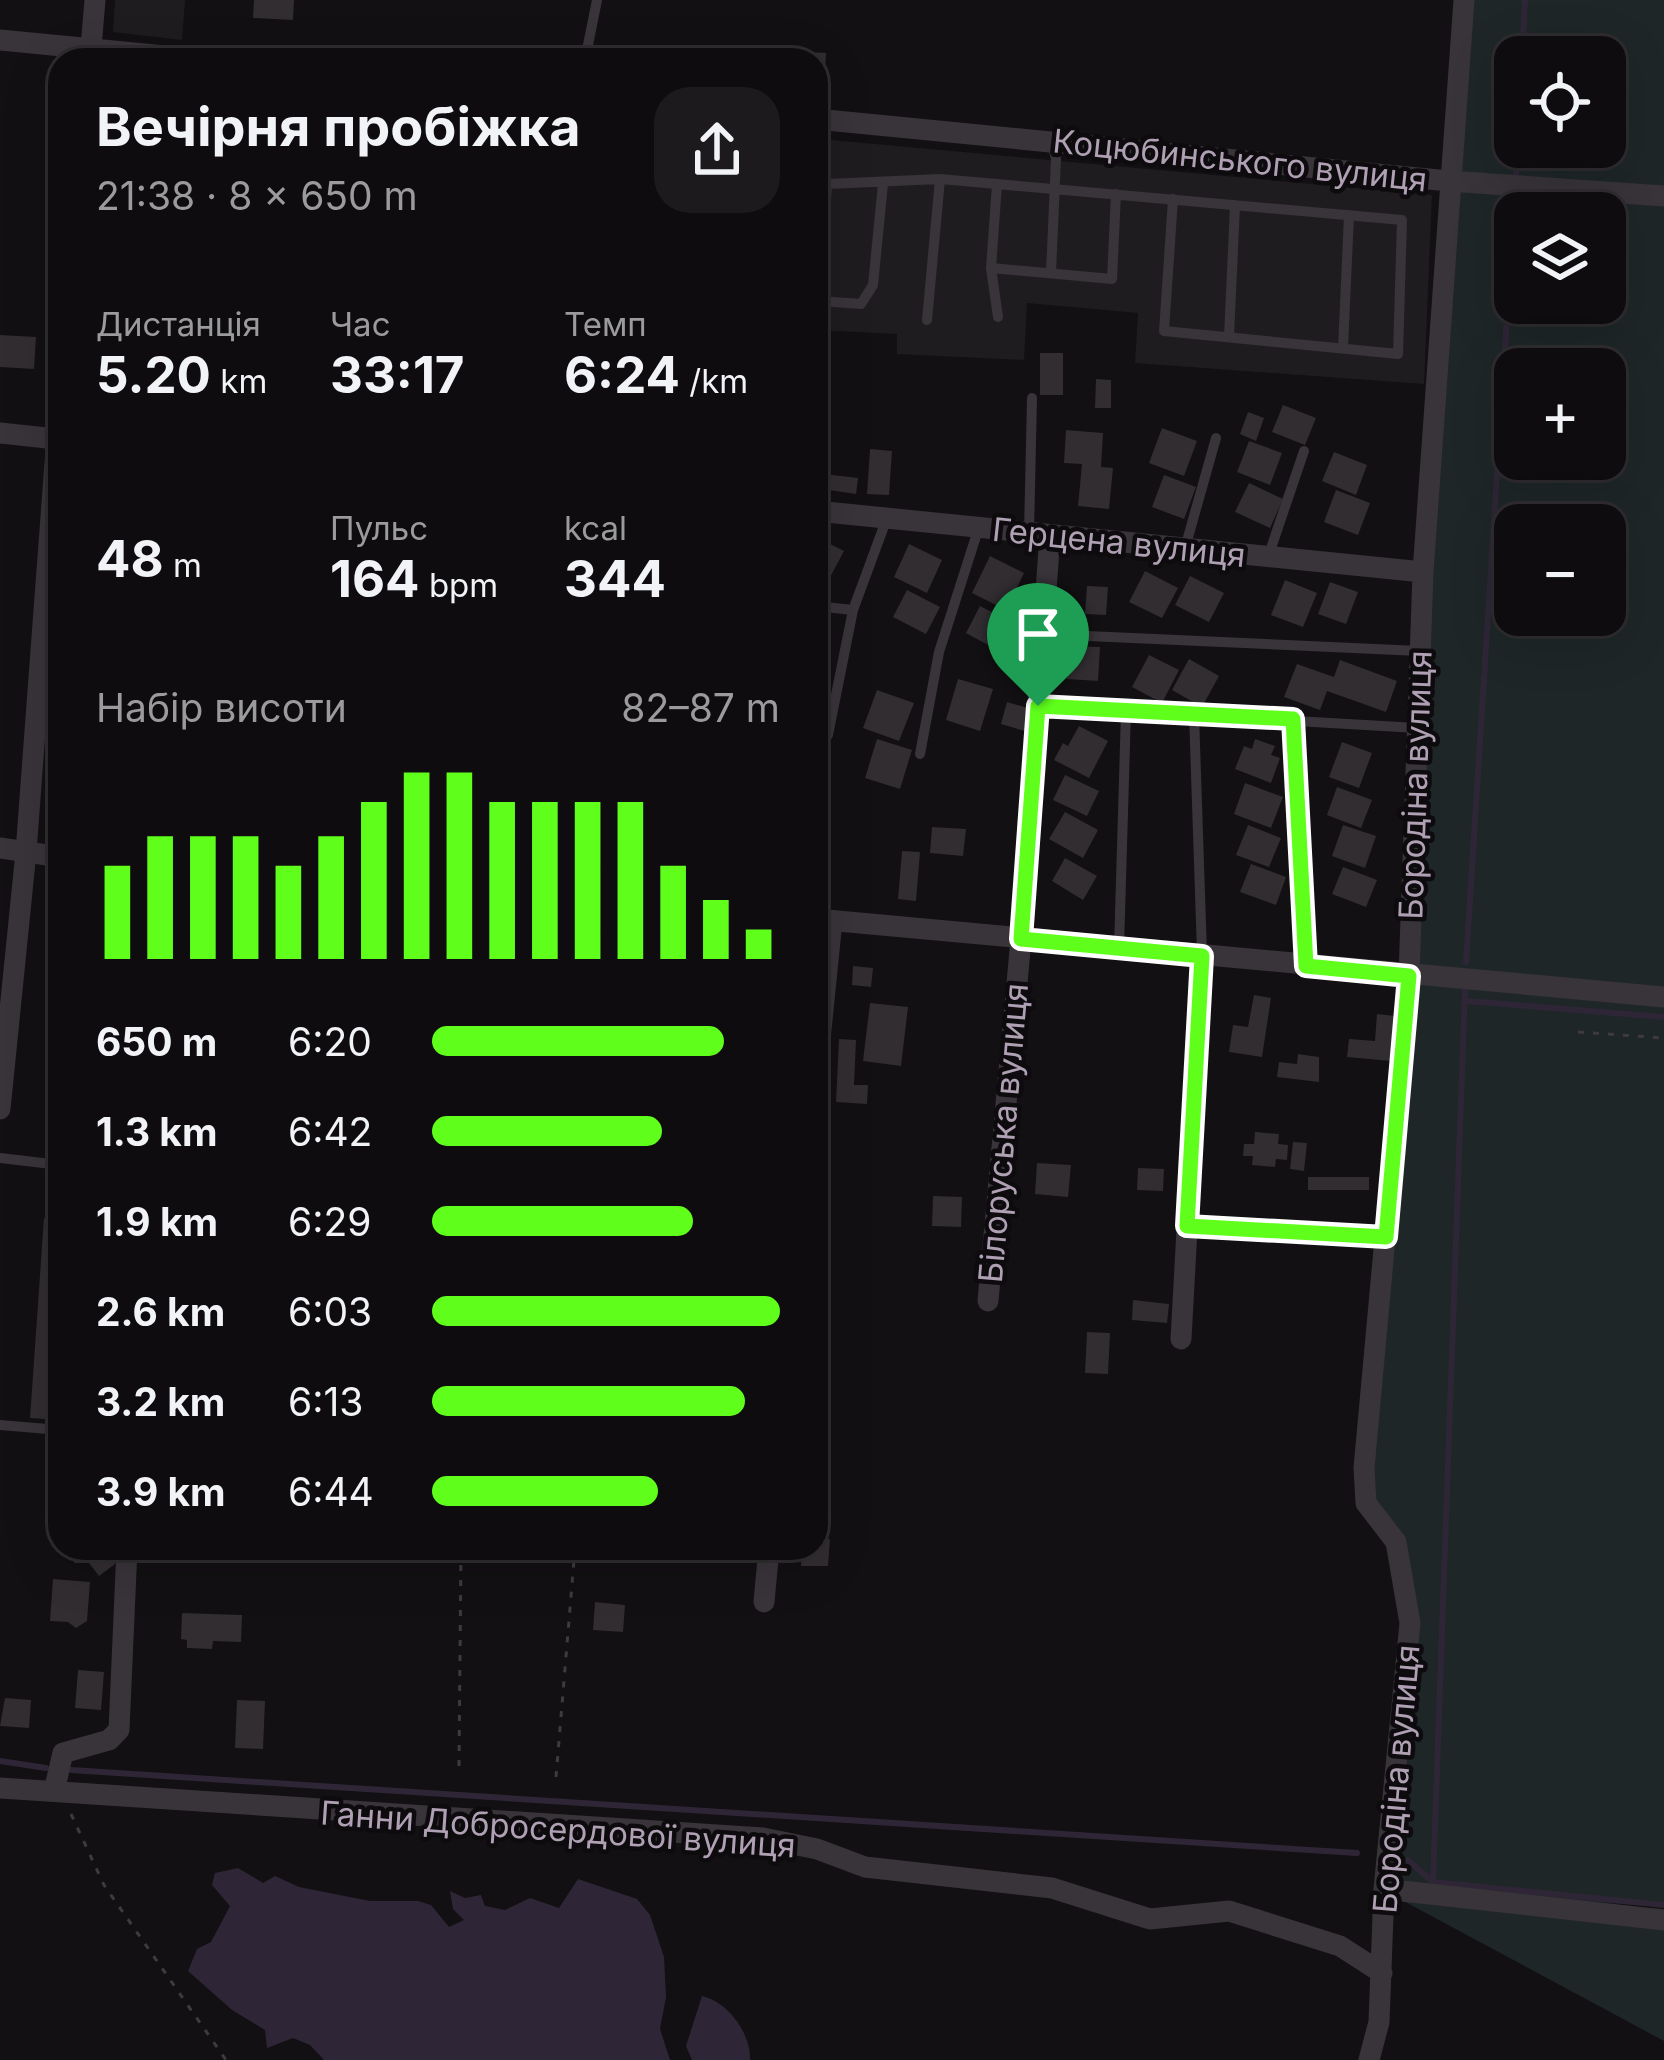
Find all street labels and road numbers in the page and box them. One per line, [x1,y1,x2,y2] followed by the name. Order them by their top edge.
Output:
[1051,120,1429,200] street label: Коцюбинського вулиця
[990,509,1248,575] street label: Герцена вулиця
[1390,650,1440,920] street label: Бородіна вулиця
[970,981,1036,1285] street label: Білоруська вулиця
[1364,1643,1428,1915] street label: Бородіна вулиця
[319,1792,797,1866] street label: Ганни Добросердової вулиця

